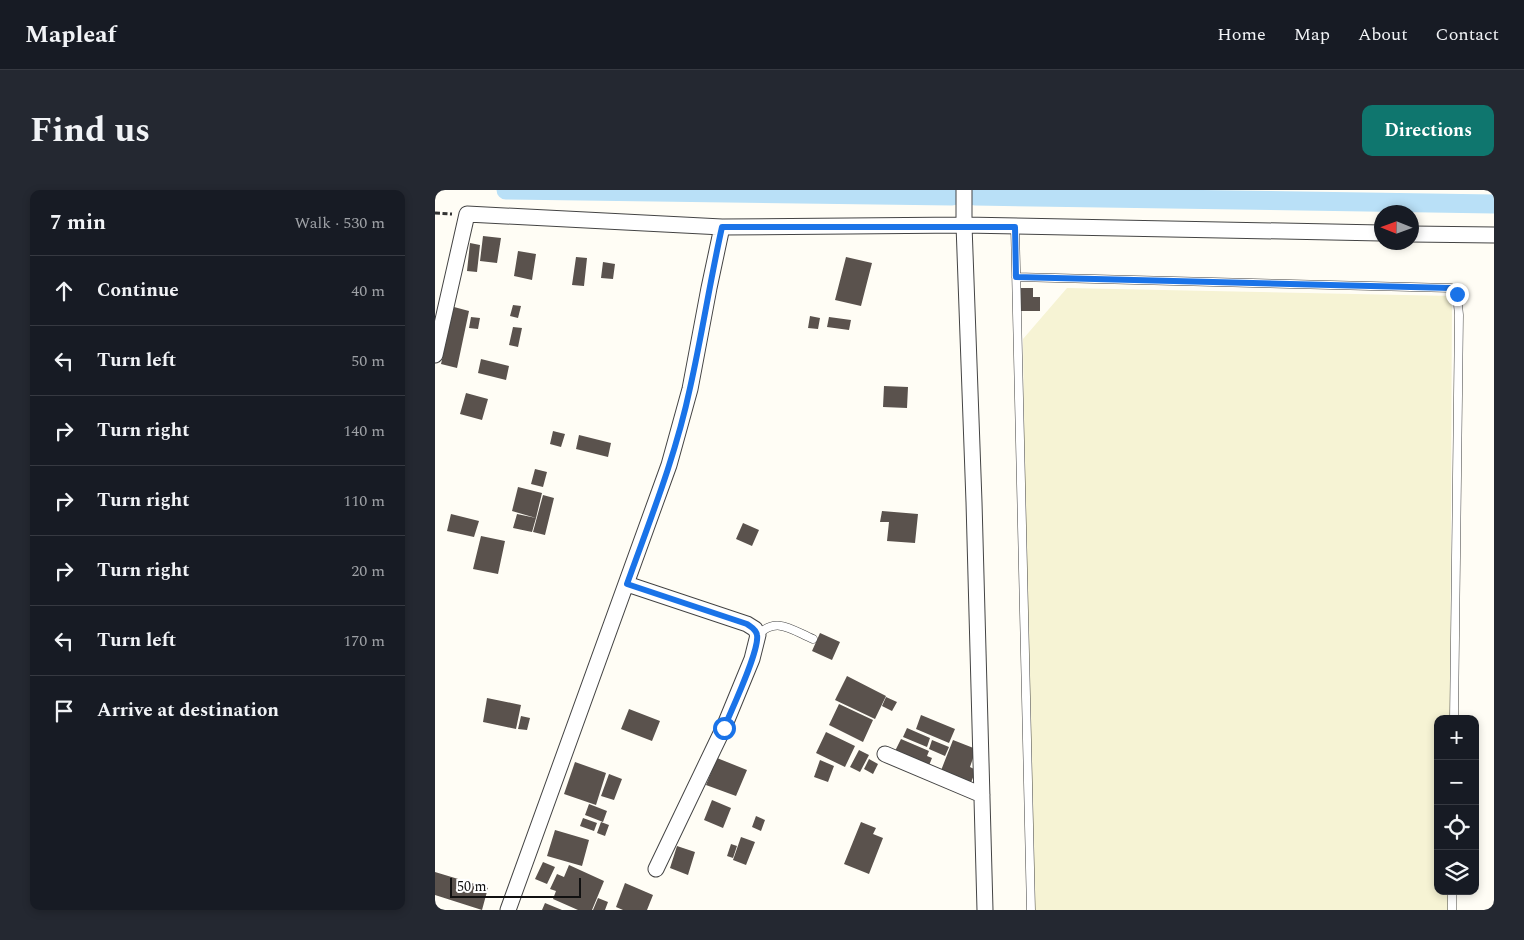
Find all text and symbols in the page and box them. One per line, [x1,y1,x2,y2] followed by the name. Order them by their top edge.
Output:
[25,17,116,53] text: Mapleaf
[1217,21,1266,48] text: Home
[1294,21,1330,48] text: Map
[1358,21,1408,48] text: About
[1436,21,1499,48] text: Contact
[30,104,150,157] text: Find us
[1362,105,1494,156] button: Directions
[1374,205,1419,250] north arrow
[50,207,106,239] text: 7 min
[294,211,385,235] text: Walk · 530 m
[97,276,179,305] text: Continue
[50,277,78,305] icon: ahead
[351,279,385,303] text: 40 m
[1446,283,1469,306] route end
[97,346,176,375] text: Turn left
[50,347,78,375] icon: left
[351,349,385,373] text: 50 m
[97,416,190,445] text: Turn right
[50,417,78,445] icon: right
[343,419,385,443] text: 140 m
[97,486,190,515] text: Turn right
[50,487,78,515] icon: right
[343,489,385,513] text: 110 m
[97,556,190,585] text: Turn right
[50,557,78,585] icon: right
[351,559,385,583] text: 20 m
[97,626,176,655] text: Turn left
[50,627,78,655] icon: left
[343,629,385,653] text: 170 m
[97,696,279,725] text: Arrive at destination
[50,697,78,725] icon: arrive
[1434,715,1479,895] map controls
[1434,715,1479,760] button: +
[713,717,736,740] route start
[1434,760,1479,805] button: −
[1434,805,1479,850] button: locate
[1434,850,1479,895] button: layers
[450,875,581,898] scale bar
[457,876,487,897] text: 50 m

